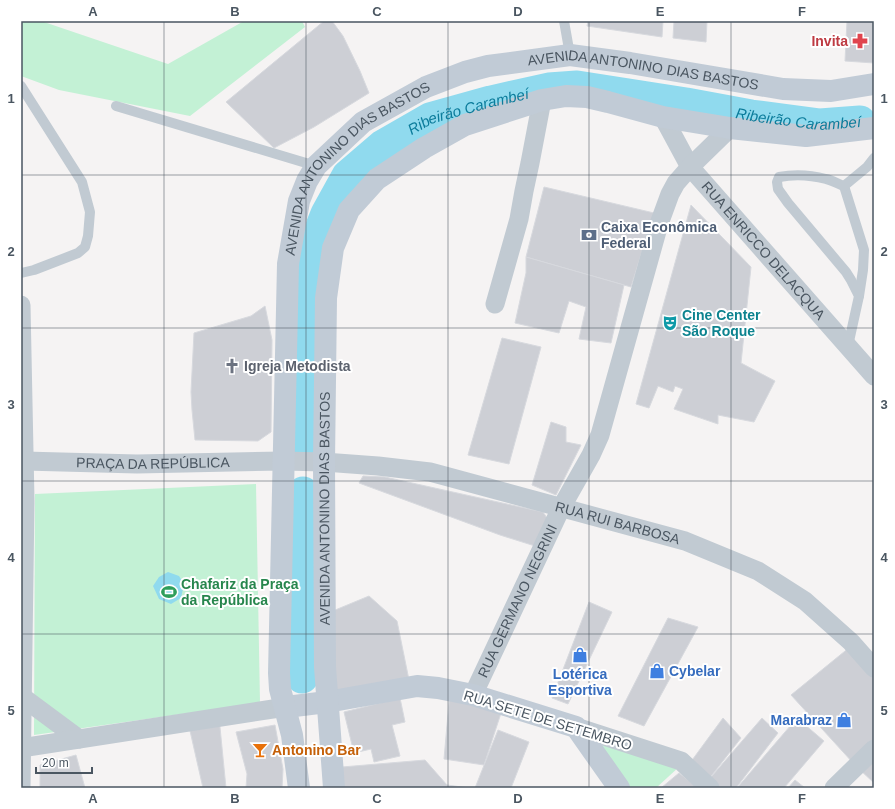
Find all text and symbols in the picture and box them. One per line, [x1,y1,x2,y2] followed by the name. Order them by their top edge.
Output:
[88,4,98,19] text: A
[230,4,240,19] text: B
[372,4,382,19] text: C
[513,4,523,19] text: D
[656,4,665,19] text: E
[798,4,806,19] text: F
[851,32,869,50] pharmacy icon: Invita
[811,33,848,49] place label: Invita
[527,47,760,93] street label: AVENIDA ANTONINO DIAS BASTOS
[282,78,433,256] street label: AVENIDA ANTONINO DIAS BASTOS
[405,84,532,138] water label: Ribeirão Carambeí
[7,91,15,106] text: 1
[880,91,888,106] text: 1
[734,104,863,133] water label: Ribeirão Carambeí
[699,178,829,323] street label: RUA ENRICCO DELACQUA
[601,219,717,251] place label: Caixa Econômica Federal
[580,226,598,244] bank icon: Caixa Econômica Federal
[7,244,15,259] text: 2
[880,244,888,259] text: 2
[682,307,761,339] place label: Cine Center São Roque
[661,314,679,332] theatre icon: Cine Center São Roque
[223,357,241,375] church icon: Igreja Metodista
[244,358,351,374] place label: Igreja Metodista
[316,391,333,625] street label: AVENIDA ANTONINO DIAS BASTOS
[7,397,15,412] text: 3
[880,397,888,412] text: 3
[76,454,230,472] street label: PRAÇA DA REPÚBLICA
[554,498,682,547] street label: RUA RUI BARBOSA
[474,522,560,680] street label: RUA GERMANO NEGRINI
[7,550,15,565] text: 4
[880,550,888,565] text: 4
[181,576,299,608] place label: Chafariz da Praça da República
[160,583,178,601] sports icon: Chafariz da Praça da República
[571,646,589,664] shop icon: Lotérica Esportiva
[648,662,666,680] shop icon: Cybelar
[669,663,721,679] place label: Cybelar
[548,666,612,698] place label: Lotérica Esportiva
[462,687,634,753] street label: RUA SETE DE SETEMBRO
[7,703,15,718] text: 5
[880,703,888,718] text: 5
[835,711,853,729] shop icon: Marabraz
[771,712,832,728] place label: Marabraz
[251,741,269,759] bar icon: Antonino Bar
[272,742,361,758] place label: Antonino Bar
[36,749,92,775] scale bar
[42,756,69,770] text: 20 m
[88,791,98,806] text: A
[230,791,240,806] text: B
[372,791,382,806] text: C
[513,791,523,806] text: D
[656,791,665,806] text: E
[798,791,806,806] text: F

